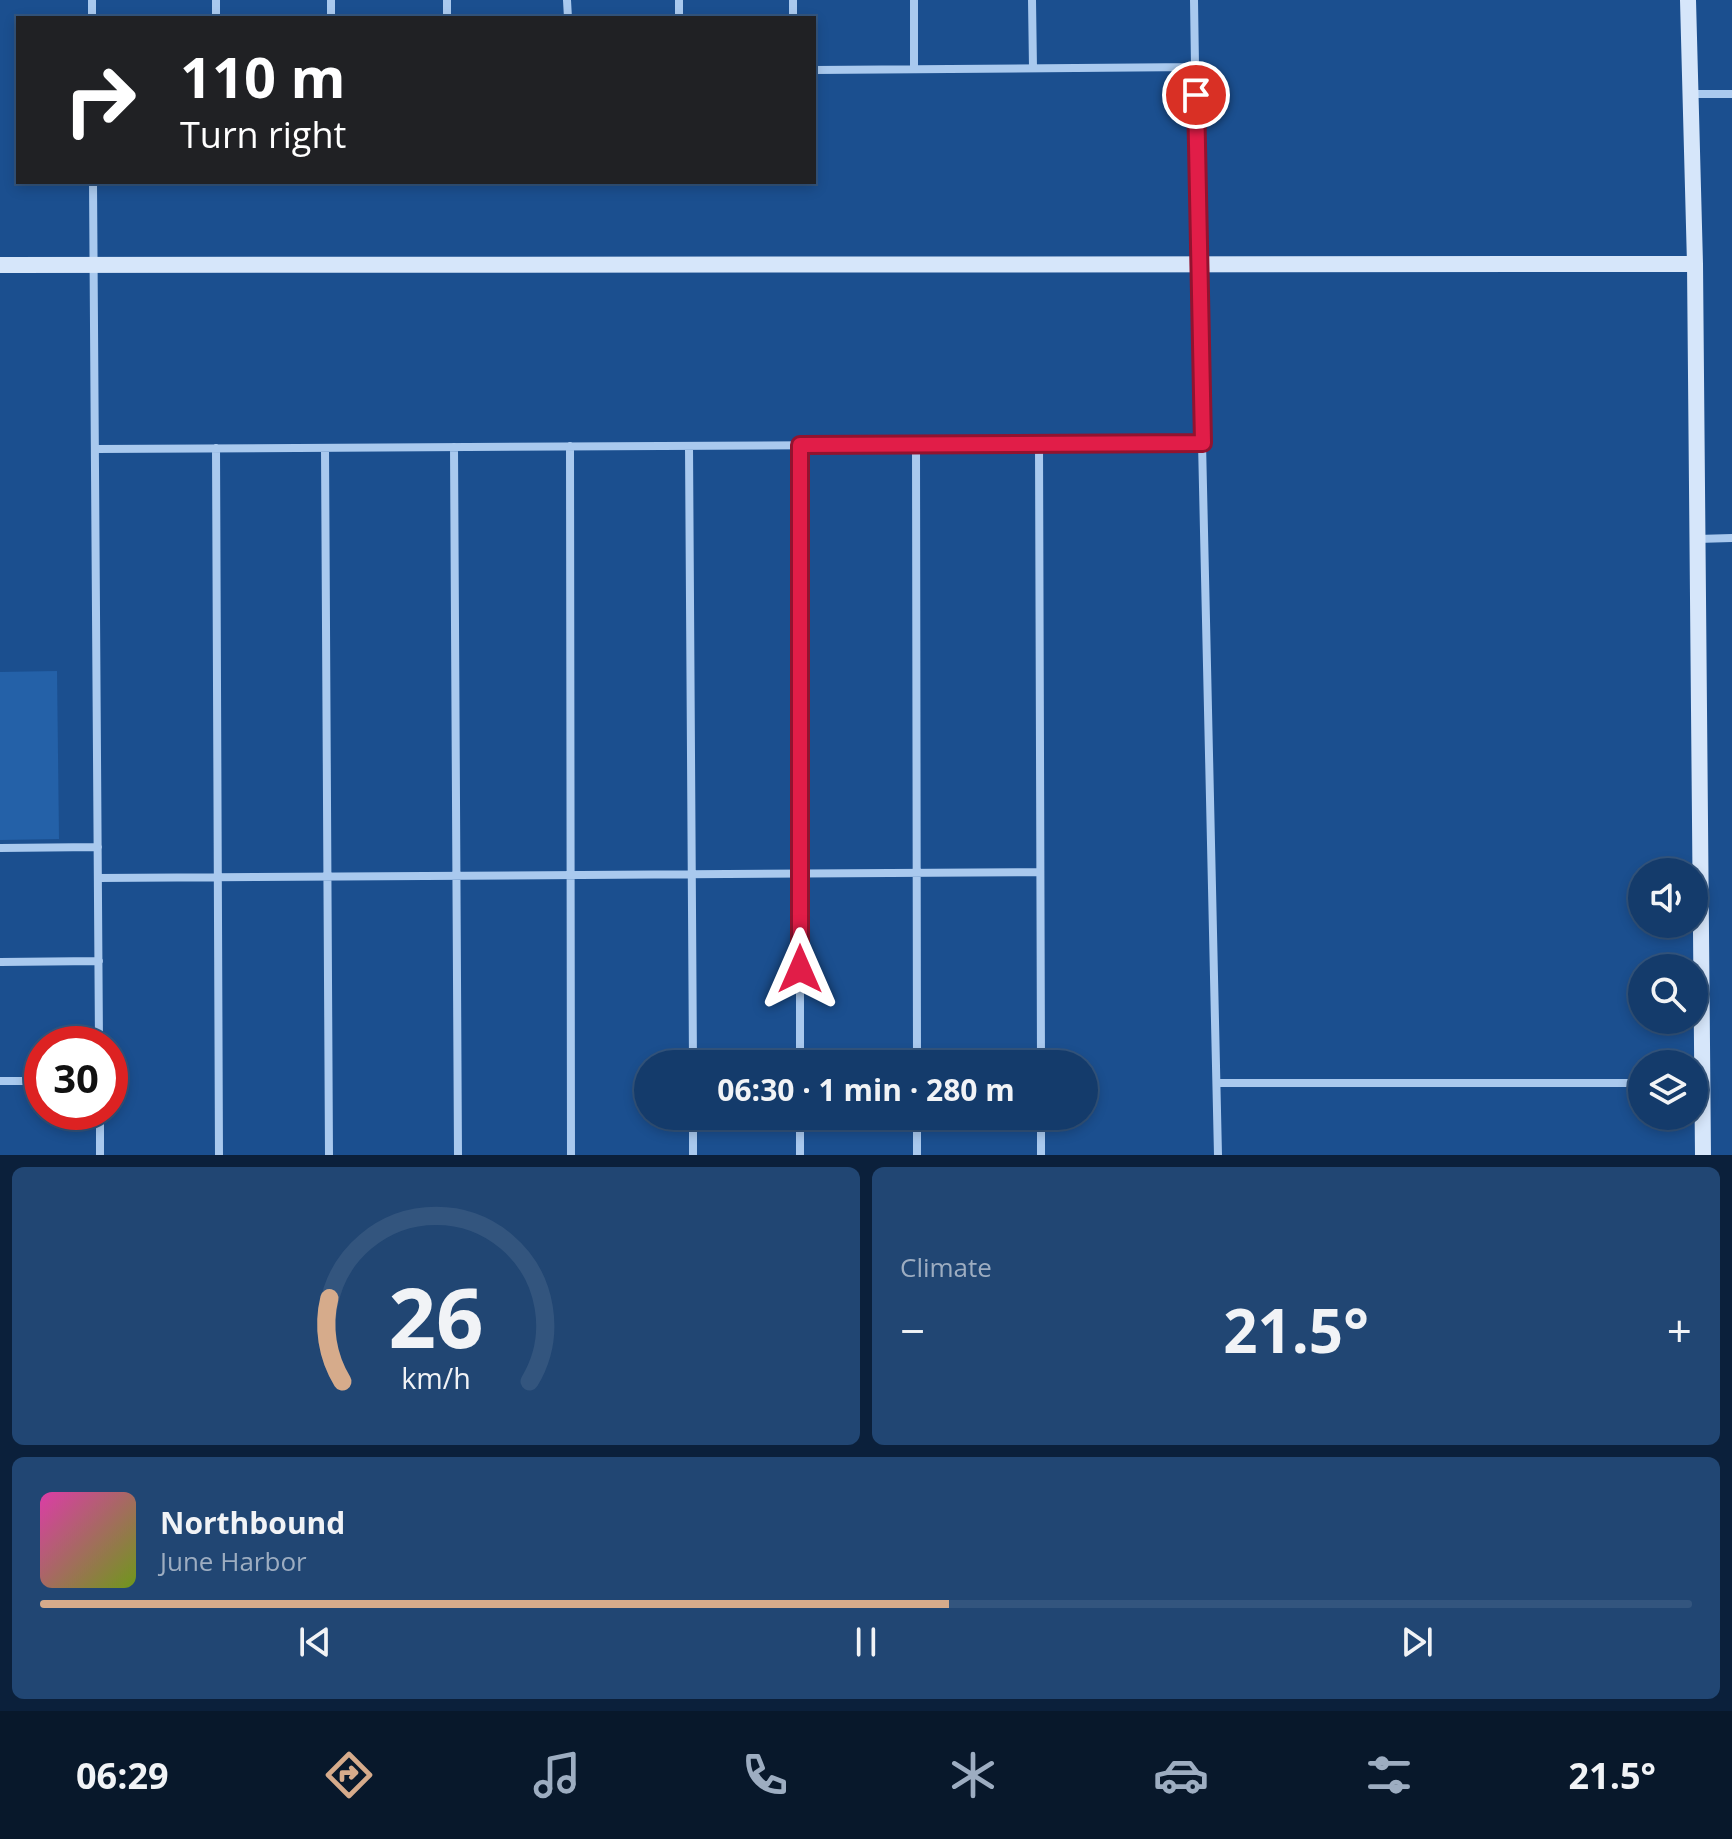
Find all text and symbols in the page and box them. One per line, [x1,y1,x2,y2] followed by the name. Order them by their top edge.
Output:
[180,38,346,114] text: 110 m
[48,48,152,152] icon: right
[1162,61,1230,129] pin
[1174,73,1218,117] icon: arrive
[180,110,346,159] text: Turn right
[1628,858,1708,1130] map controls
[1628,858,1708,938] button: sound
[758,927,842,1011] position arrow
[1628,954,1708,1034] button: search
[24,1026,128,1130] speed limit sign: 30
[1628,1050,1708,1130] button: layers
[717,1069,1015,1110] text: 06:30 · 1 min · 280 m
[900,1249,992,1285] text: Climate
[388,1259,484,1372] text: 26
[1223,1289,1369,1371] text: 21.5°
[900,1300,925,1360] text: −
[1667,1300,1692,1360] text: +
[401,1358,471,1397] text: km/h
[160,1502,345,1543] text: Northbound
[160,1543,307,1579] text: June Harbor
[293,1620,337,1664] icon: previous
[844,1620,888,1664] icon: pause
[1395,1620,1439,1664] icon: next
[321,1747,377,1803] icon: directions
[529,1747,585,1803] icon: music
[737,1747,793,1803] icon: phone
[945,1747,1001,1803] icon: climate
[1153,1747,1209,1803] icon: car
[1361,1747,1417,1803] icon: filters
[76,1751,169,1800] text: 06:29
[1568,1751,1656,1800] text: 21.5°

